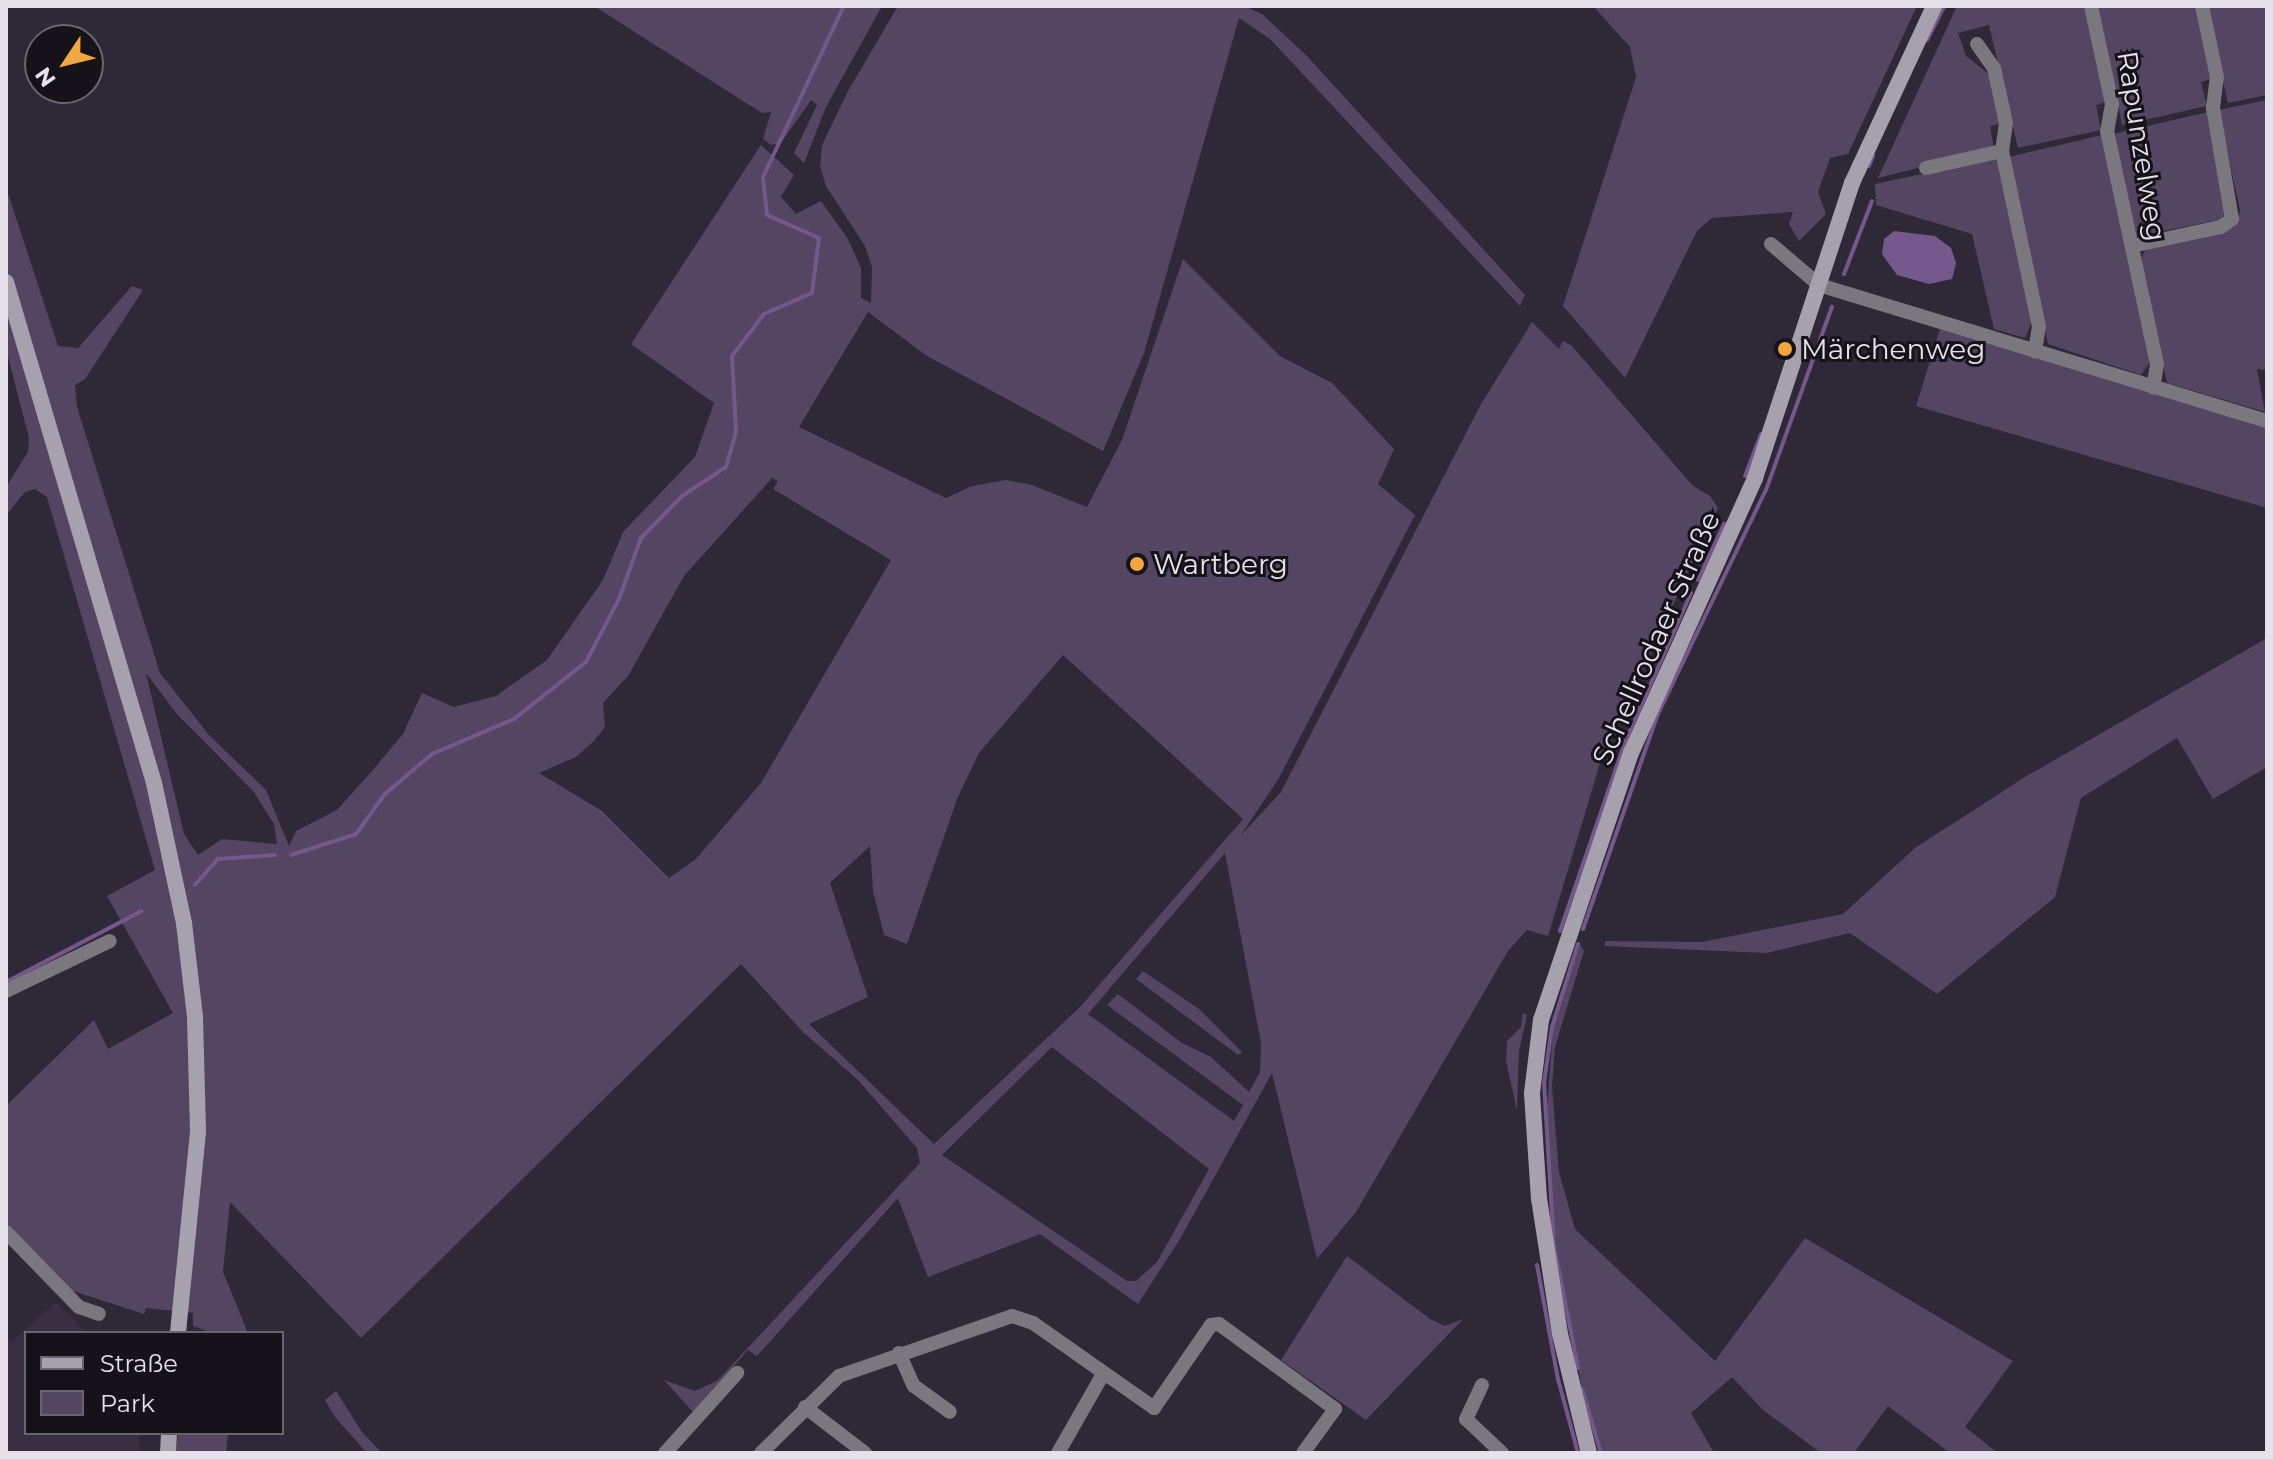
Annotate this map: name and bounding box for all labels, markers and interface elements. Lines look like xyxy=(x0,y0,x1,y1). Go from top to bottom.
north arrow xyxy=(24,24,104,104)
street label: Rapunzelweg xyxy=(2110,48,2174,244)
text: N xyxy=(29,62,62,92)
place label: Märchenweg xyxy=(1801,332,1985,366)
marker: Märchenweg xyxy=(1776,340,1794,358)
street label: Schellrodaer Straße xyxy=(1585,506,1727,770)
place label: Wartberg xyxy=(1153,547,1288,581)
marker: Wartberg xyxy=(1128,555,1146,573)
legend xyxy=(24,1331,284,1435)
text: Straße xyxy=(100,1349,178,1378)
text: Park xyxy=(100,1389,155,1418)

